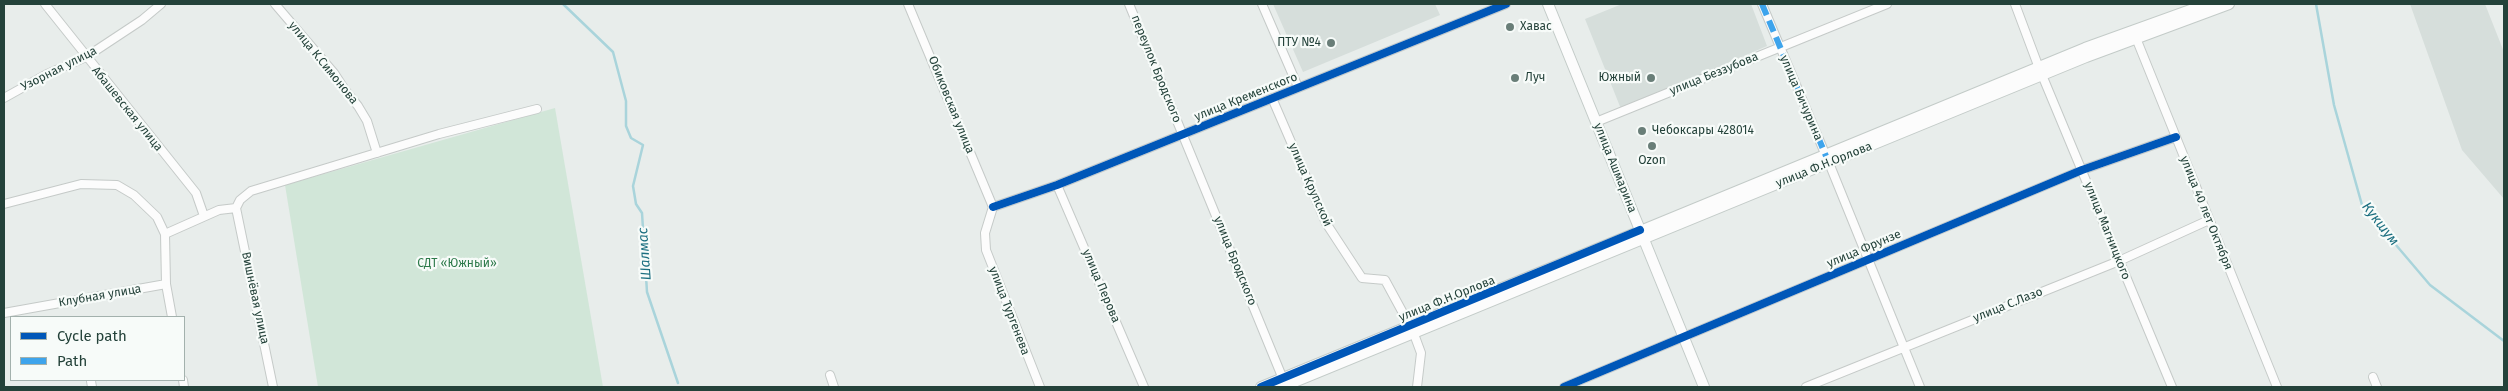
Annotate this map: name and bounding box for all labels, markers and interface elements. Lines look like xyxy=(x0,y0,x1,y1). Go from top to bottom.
street label: переулок Бродского xyxy=(1128,13,1184,125)
street label: улица К.Симонова xyxy=(285,19,361,107)
place label: Хавас xyxy=(1520,20,1552,34)
marker: Хавас xyxy=(1504,21,1516,33)
place label: ПТУ №4 xyxy=(1277,36,1321,50)
marker: ПТУ №4 xyxy=(1325,37,1337,49)
street label: Узорная улица xyxy=(19,44,99,94)
street label: улица Беззубова xyxy=(1668,50,1760,98)
street label: улица Бичурина xyxy=(1777,53,1825,143)
street label: Обиковская улица xyxy=(925,54,977,156)
street label: Абашевская улица xyxy=(88,64,166,154)
street label: улица Кременского xyxy=(1192,70,1300,124)
place label: Луч xyxy=(1525,71,1545,85)
place label: Южный xyxy=(1599,71,1641,85)
marker: Луч xyxy=(1509,72,1521,84)
marker: Южный xyxy=(1645,72,1657,84)
street label: улица Ашмарина xyxy=(1590,121,1640,215)
place label: Чебоксары 428014 xyxy=(1652,124,1754,138)
marker: Чебоксары 428014 xyxy=(1636,125,1648,137)
street label: улица Ф.Н.Орлова xyxy=(1774,139,1874,191)
marker: Ozon xyxy=(1646,140,1658,152)
street label: улица Крупской xyxy=(1285,141,1335,229)
place label: Ozon xyxy=(1638,154,1666,168)
street label: улица 40 лет Октября xyxy=(2177,154,2235,272)
street label: улица Магницкого xyxy=(2081,180,2133,282)
water label: Кукшум xyxy=(2358,199,2402,249)
street label: улица Бродского xyxy=(1211,214,1259,308)
water label: Шалмас xyxy=(635,227,655,281)
street label: улица Фрунзе xyxy=(1825,227,1903,271)
street label: улица Перова xyxy=(1079,247,1123,325)
street label: Вишнёвая улица xyxy=(238,250,272,346)
park label: СДТ «Южный» xyxy=(417,257,497,271)
street label: улица Тургенева xyxy=(986,265,1032,357)
street label: улица Ф.Н.Орлова xyxy=(1397,273,1497,325)
street label: Клубная улица xyxy=(58,282,142,310)
street label: улица С.Лазо xyxy=(1971,285,2045,325)
legend xyxy=(10,316,185,381)
text: Cycle path xyxy=(57,327,127,345)
text: Path xyxy=(57,352,87,370)

